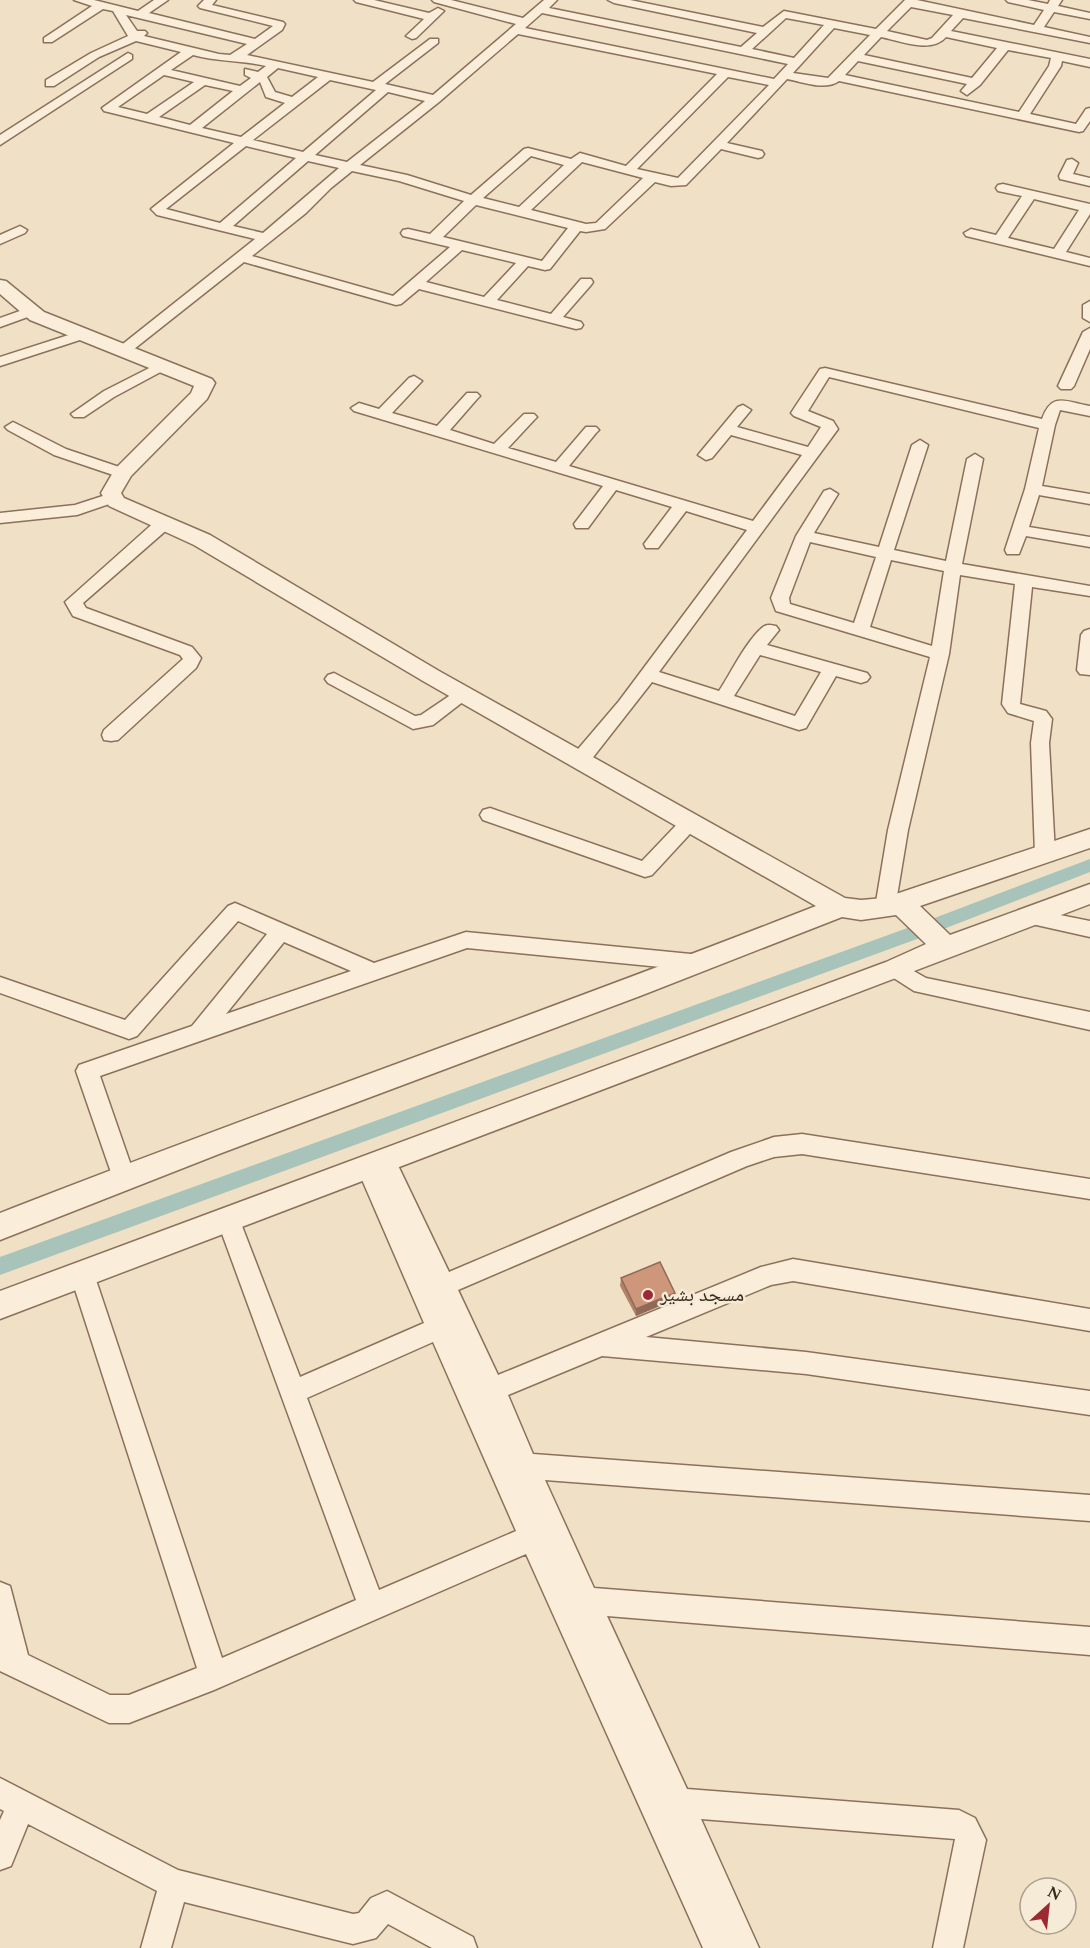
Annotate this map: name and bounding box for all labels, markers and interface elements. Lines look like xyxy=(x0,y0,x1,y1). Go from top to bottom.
place label: مسجد بشیر xyxy=(659,1280,744,1310)
marker: مسجد بشیر xyxy=(641,1288,655,1302)
north arrow xyxy=(1018,1876,1078,1936)
text: N xyxy=(1043,1880,1066,1907)

